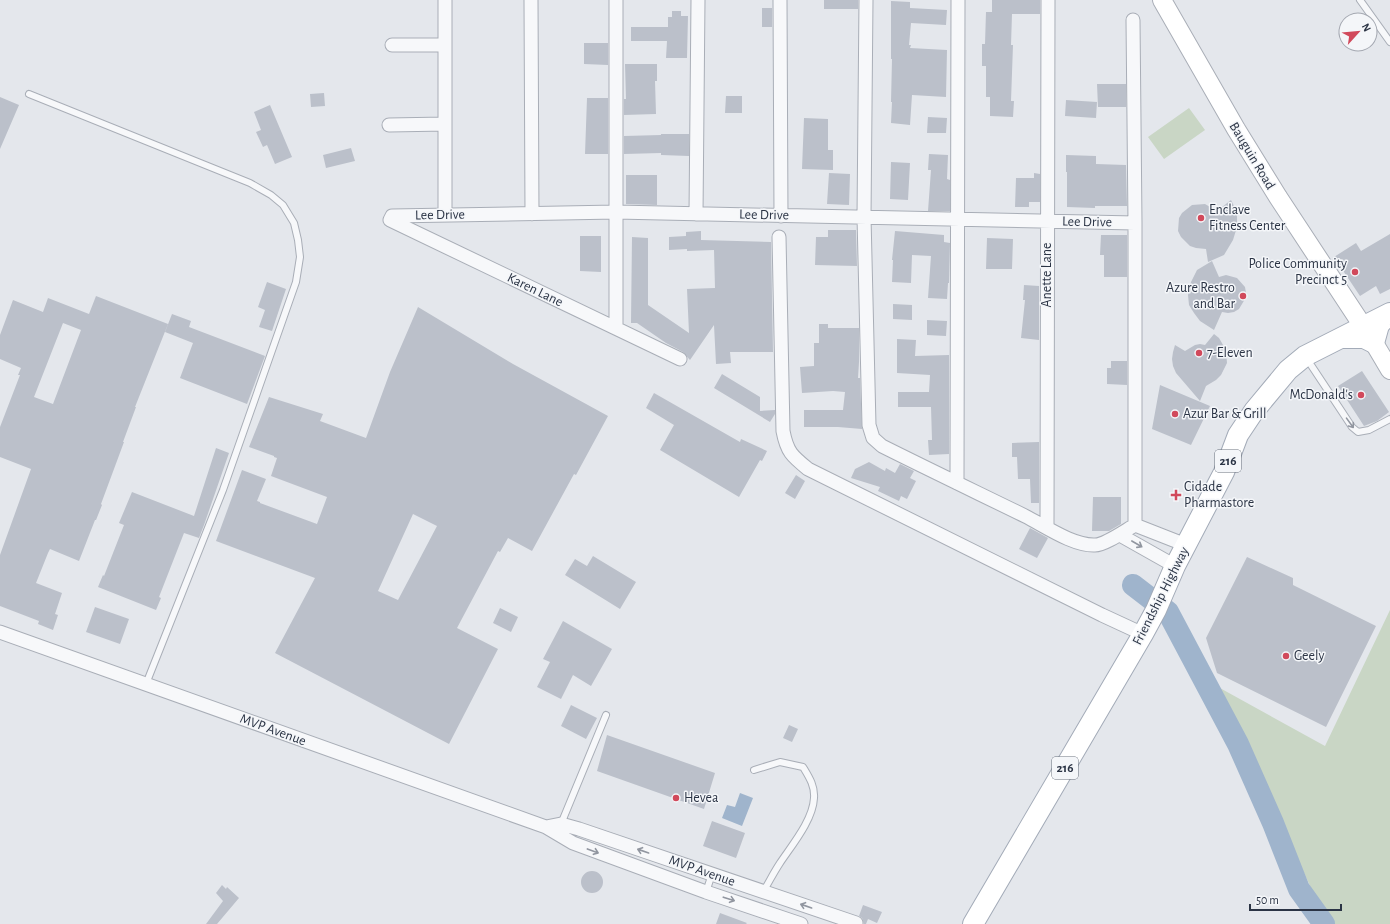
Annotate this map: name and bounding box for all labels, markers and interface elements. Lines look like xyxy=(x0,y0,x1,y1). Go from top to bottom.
north arrow xyxy=(1338,12,1378,52)
text: N xyxy=(1360,22,1373,34)
street label: Bauguin Road xyxy=(1226,120,1278,192)
place label: Enclave Fitness Center xyxy=(1209,203,1286,233)
street label: Lee Drive xyxy=(415,208,465,222)
street label: Lee Drive xyxy=(739,208,789,222)
marker: Enclave Fitness Center xyxy=(1196,213,1206,223)
street label: Lee Drive xyxy=(1062,215,1112,229)
street label: Anette Lane xyxy=(1040,243,1054,307)
place label: Police Community Precinct 5 xyxy=(1248,257,1347,287)
marker: Police Community Precinct 5 xyxy=(1350,267,1360,277)
street label: Karen Lane xyxy=(505,271,565,309)
place label: Azure Restro and Bar xyxy=(1166,281,1235,311)
marker: Azure Restro and Bar xyxy=(1238,291,1248,301)
place label: 7-Eleven xyxy=(1207,346,1253,360)
marker: 7-Eleven xyxy=(1194,348,1204,358)
place label: McDonald's xyxy=(1290,388,1353,402)
marker: McDonald's xyxy=(1356,390,1366,400)
place label: Azur Bar & Grill xyxy=(1183,407,1266,421)
marker: Azur Bar & Grill xyxy=(1170,409,1180,419)
one-way arrow xyxy=(1346,417,1354,428)
road number: 216 xyxy=(1215,450,1241,472)
place label: Cidade Pharmastore xyxy=(1184,480,1254,510)
marker: Cidade Pharmastore xyxy=(1171,490,1181,500)
one-way arrow xyxy=(1131,541,1143,549)
street label: Friendship Highway xyxy=(1130,545,1192,647)
place label: Geely xyxy=(1294,649,1324,663)
marker: Geely xyxy=(1281,651,1291,661)
street label: MVP Avenue xyxy=(238,712,308,748)
road number: 216 xyxy=(1052,757,1078,779)
place label: Hevea xyxy=(684,791,719,805)
marker: Hevea xyxy=(671,793,681,803)
one-way arrow xyxy=(637,846,649,854)
one-way arrow xyxy=(587,847,599,855)
street label: MVP Avenue xyxy=(667,853,737,889)
scale bar xyxy=(1250,886,1341,912)
text: 50 m xyxy=(1256,894,1279,906)
one-way arrow xyxy=(723,896,735,904)
one-way arrow xyxy=(799,902,812,909)

